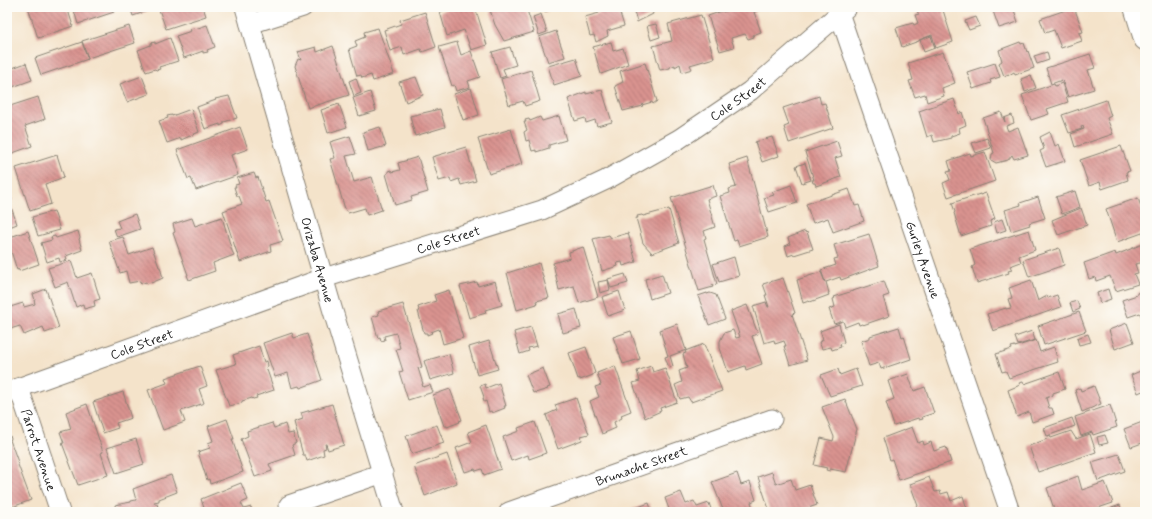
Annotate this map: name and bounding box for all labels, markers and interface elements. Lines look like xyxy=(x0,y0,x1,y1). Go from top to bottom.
street label: Cole Street xyxy=(707,74,771,126)
street label: Orizaba Avenue xyxy=(296,215,337,305)
street label: Gurley Avenue xyxy=(901,219,943,301)
street label: Cole Street xyxy=(415,223,483,259)
street label: Cole Street xyxy=(108,326,176,364)
street label: Parrot Avenue xyxy=(16,407,59,493)
street label: Brunache Street xyxy=(593,443,690,491)

